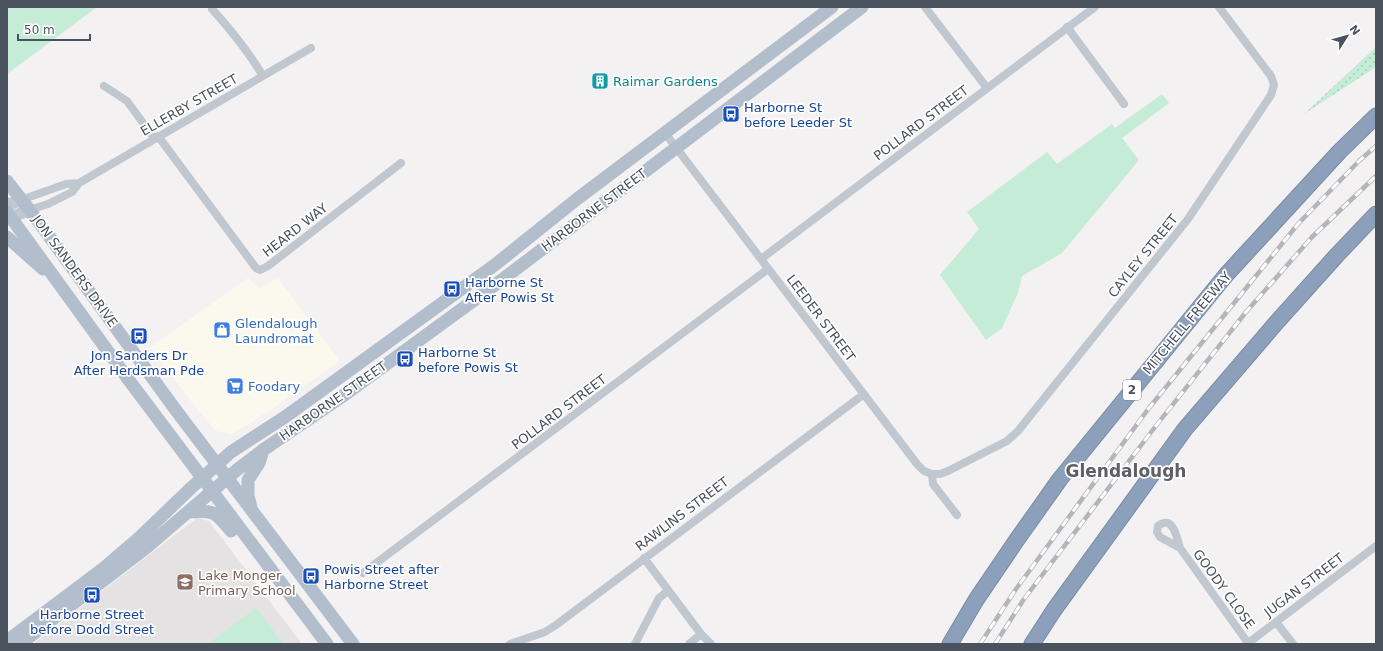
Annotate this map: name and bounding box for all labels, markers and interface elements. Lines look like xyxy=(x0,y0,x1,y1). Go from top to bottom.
scale bar xyxy=(18,16,90,42)
north arrow xyxy=(1327,16,1367,56)
text: 50 m xyxy=(24,23,55,37)
text: N xyxy=(1347,23,1363,38)
street label: ELLERBY STREET xyxy=(138,71,240,139)
building icon: Raimar Gardens xyxy=(590,71,610,91)
place label: Raimar Gardens xyxy=(613,74,718,89)
street label: POLLARD STREET xyxy=(871,83,971,163)
place label: Harborne St before Leeder St xyxy=(744,100,852,130)
bus stop icon: Harborne St before Leeder St xyxy=(721,104,741,124)
street label: HARBORNE STREET xyxy=(539,166,649,254)
street label: HEARD WAY xyxy=(260,200,330,260)
street label: JON SANDERS DRIVE xyxy=(29,211,121,330)
street label: CAYLEY STREET xyxy=(1105,212,1181,300)
street label: MITCHELL FREEWAY xyxy=(1140,269,1234,377)
street label: LEEDER STREET xyxy=(784,272,859,364)
place label: Harborne St After Powis St xyxy=(465,275,554,305)
bus stop icon: Harborne St After Powis St xyxy=(442,279,462,299)
place label: Glendalough Laundromat xyxy=(235,316,317,346)
shop icon: Glendalough Laundromat xyxy=(212,320,232,340)
bus stop icon: Jon Sanders Dr After Herdsman Pde xyxy=(129,326,149,346)
place label: Harborne St before Powis St xyxy=(418,345,518,375)
place label: Jon Sanders Dr After Herdsman Pde xyxy=(74,348,204,378)
bus stop icon: Harborne St before Powis St xyxy=(395,349,415,369)
street label: HARBORNE STREET xyxy=(277,358,389,444)
street label: POLLARD STREET xyxy=(509,372,609,452)
supermarket icon: Foodary xyxy=(225,376,245,396)
place label: Foodary xyxy=(248,379,300,394)
road number: 2 xyxy=(1123,380,1141,400)
district label: Glendalough xyxy=(1066,461,1186,481)
street label: RAWLINS STREET xyxy=(633,474,731,554)
street label: GOODY CLOSE xyxy=(1190,546,1258,632)
street label: JUGAN STREET xyxy=(1260,550,1347,620)
place label: Powis Street after Harborne Street xyxy=(324,562,440,592)
bus stop icon: Powis Street after Harborne Street xyxy=(301,566,321,586)
place label: Lake Monger Primary School xyxy=(198,568,296,598)
school or university icon: Lake Monger Primary School xyxy=(175,572,195,592)
bus stop icon: Harborne Street before Dodd Street xyxy=(82,585,102,605)
place label: Harborne Street before Dodd Street xyxy=(30,607,154,637)

